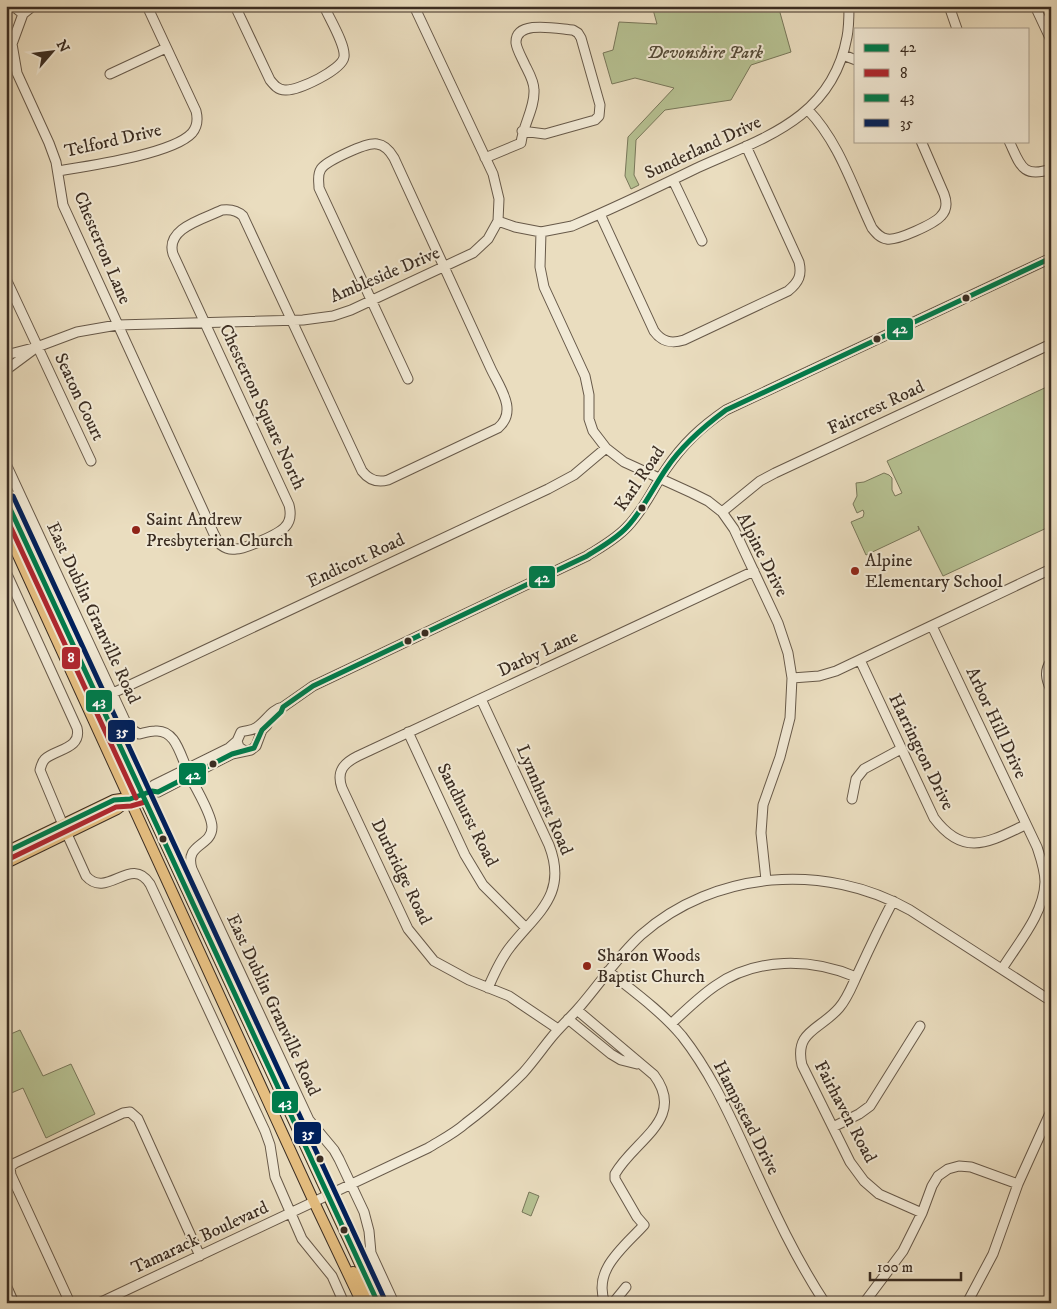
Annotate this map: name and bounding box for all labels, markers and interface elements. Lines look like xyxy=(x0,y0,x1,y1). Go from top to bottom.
north arrow xyxy=(28,28,78,78)
legend xyxy=(854,28,1030,142)
text: N xyxy=(52,37,73,56)
text: 42 xyxy=(900,38,917,57)
park label: Devonshire Park xyxy=(647,42,764,64)
text: 8 xyxy=(900,64,908,83)
text: 43 xyxy=(900,88,914,107)
street label: Sunderland Drive xyxy=(641,111,765,185)
text: 35 xyxy=(900,114,914,133)
street label: Telford Drive xyxy=(62,119,164,163)
street label: Chesterton Lane xyxy=(68,189,136,307)
street label: Ambleside Drive xyxy=(327,242,443,308)
unlabelled marker xyxy=(961,293,971,303)
line badge: 42 xyxy=(886,317,914,341)
text: 42 xyxy=(892,320,909,338)
street label: Chesterton Square North xyxy=(214,321,310,494)
unlabelled marker xyxy=(872,334,882,344)
street label: Seaton Court xyxy=(49,350,109,445)
street label: Faircrest Road xyxy=(824,376,928,440)
street label: Karl Road xyxy=(610,442,670,516)
unlabelled marker xyxy=(637,503,647,513)
place label: Saint Andrew Presbyterian Church xyxy=(146,509,293,552)
street label: Alpine Drive xyxy=(731,509,793,601)
street label: East Dublin Granville Road xyxy=(41,519,145,707)
marker: Saint Andrew Presbyterian Church xyxy=(130,524,142,536)
street label: Endicott Road xyxy=(304,529,408,593)
place label: Alpine Elementary School xyxy=(865,550,1003,593)
line badge: 42 xyxy=(528,565,556,589)
marker: Alpine Elementary School xyxy=(849,565,861,577)
text: 42 xyxy=(534,569,551,587)
street label: Darby Lane xyxy=(494,626,582,682)
unlabelled marker xyxy=(420,628,430,638)
unlabelled marker xyxy=(403,636,413,646)
line badge: 8 xyxy=(61,646,81,670)
text: 8 xyxy=(67,649,75,667)
street label: Arbor Hill Drive xyxy=(961,664,1031,782)
line badge: 43 xyxy=(85,689,113,713)
street label: Harrington Drive xyxy=(883,690,959,814)
text: 43 xyxy=(91,693,106,711)
line badge: 35 xyxy=(107,719,136,743)
text: 35 xyxy=(116,723,128,741)
street label: Lynnhurst Road xyxy=(511,742,577,858)
unlabelled marker xyxy=(208,759,218,769)
street label: Sandhurst Road xyxy=(432,760,502,870)
line badge: 42 xyxy=(178,762,207,786)
text: 42 xyxy=(185,766,202,784)
street label: Durbridge Road xyxy=(366,816,436,928)
unlabelled marker xyxy=(158,834,168,844)
street label: East Dublin Granville Road xyxy=(221,911,325,1099)
place label: Sharon Woods Baptist Church xyxy=(597,945,705,988)
marker: Sharon Woods Baptist Church xyxy=(581,960,593,972)
street label: Hampstead Drive xyxy=(708,1057,784,1179)
street label: Fairhaven Road xyxy=(809,1057,881,1167)
line badge: 43 xyxy=(271,1090,299,1114)
text: 43 xyxy=(277,1094,292,1112)
line badge: 35 xyxy=(293,1121,322,1145)
text: 35 xyxy=(302,1125,314,1143)
unlabelled marker xyxy=(315,1154,325,1164)
street label: Tamarack Boulevard xyxy=(128,1197,272,1279)
unlabelled marker xyxy=(339,1225,349,1235)
scale bar xyxy=(870,1249,961,1281)
text: 100 m xyxy=(877,1258,913,1277)

